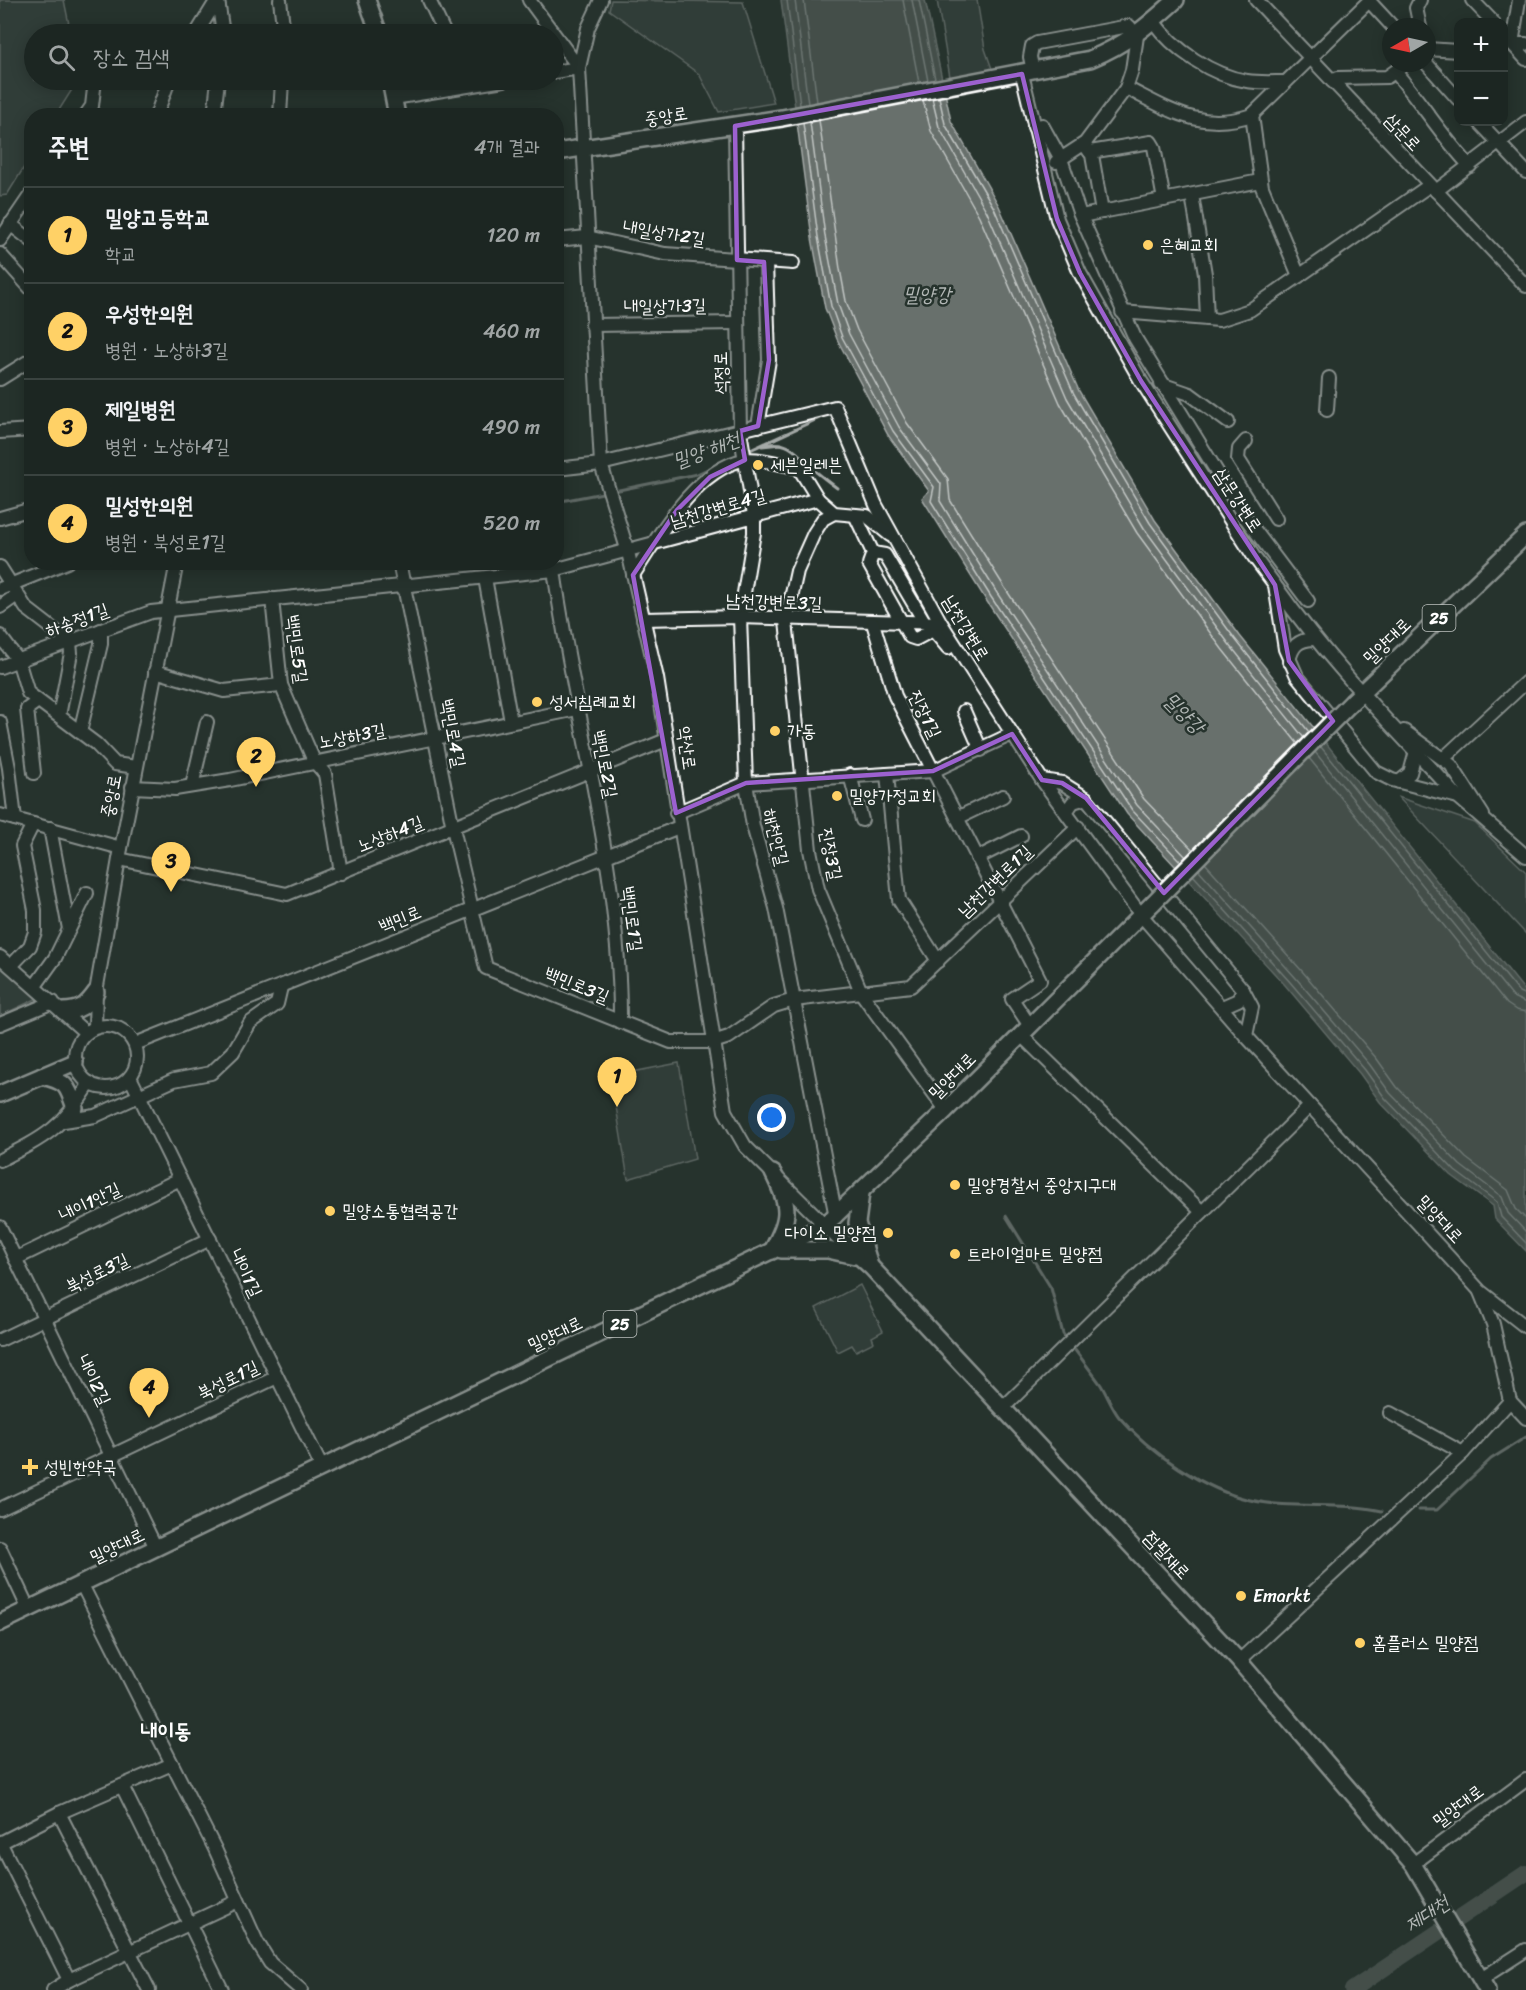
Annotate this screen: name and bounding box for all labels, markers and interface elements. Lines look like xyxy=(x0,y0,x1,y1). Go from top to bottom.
north arrow xyxy=(1382,18,1436,72)
map controls xyxy=(1454,18,1508,126)
button: + xyxy=(1454,18,1508,72)
search box xyxy=(24,24,564,90)
text: 장소 검색 xyxy=(93,38,170,77)
icon: search xyxy=(45,41,78,74)
button: − xyxy=(1454,72,1508,126)
street label: 중앙로 xyxy=(642,97,690,135)
street label: 삼문로 xyxy=(1376,105,1430,159)
text: 주변 xyxy=(48,124,90,170)
text: 4개 결과 xyxy=(474,130,540,165)
text: 밀양고등학교 xyxy=(105,198,211,237)
street label: 내일상가2길 xyxy=(621,211,708,255)
text: 1 xyxy=(63,218,72,253)
text: 120 m xyxy=(487,218,540,253)
place label: 은혜교회 xyxy=(1160,229,1218,261)
text: 학교 xyxy=(105,237,137,272)
marker: 은혜교회 xyxy=(1141,238,1155,252)
water label: 밀양강 xyxy=(903,277,954,312)
street label: 내일상가3길 xyxy=(624,289,707,323)
text: 우성한의원 xyxy=(105,294,194,333)
text: 2 xyxy=(62,314,73,349)
text: 460 m xyxy=(483,314,540,349)
text: 병원 · 노상하3길 xyxy=(105,333,228,368)
street label: 석정로 xyxy=(705,351,737,395)
text: 제일병원 xyxy=(105,390,176,429)
text: 3 xyxy=(62,410,73,445)
text: 490 m xyxy=(482,410,540,445)
water label: 밀양 해천 xyxy=(667,421,746,478)
text: 병원 · 노상하4길 xyxy=(105,429,230,464)
place label: 세븐일레븐 xyxy=(770,449,842,481)
marker: 세븐일레븐 xyxy=(751,458,765,472)
street label: 삼문강변로 xyxy=(1205,461,1271,539)
street label: 남천강변로4길 xyxy=(666,479,770,537)
text: 밀성한의원 xyxy=(105,486,194,525)
text: 4 xyxy=(61,506,74,541)
text: 520 m xyxy=(483,506,540,541)
text: 병원 · 북성로1길 xyxy=(105,525,226,560)
street label: 남천강변로3길 xyxy=(725,584,823,620)
street label: 남천강변로 xyxy=(934,589,998,667)
street label: 하송정1길 xyxy=(41,594,114,646)
road number: 25 xyxy=(1422,605,1456,631)
street label: 밀양대로 xyxy=(1355,609,1419,673)
street label: 백민로5길 xyxy=(276,613,318,686)
water label: 밀양강 xyxy=(1155,683,1215,745)
street label: 진장1길 xyxy=(899,684,951,744)
place label: 성서침례교회 xyxy=(549,686,636,718)
marker: 성서침례교회 xyxy=(530,695,544,709)
street label: 백민로4길 xyxy=(431,696,475,771)
street label: 노상하3길 xyxy=(316,714,389,758)
place label: 가동 xyxy=(787,715,816,747)
street label: 약산로 xyxy=(668,724,706,772)
marker: 가동 xyxy=(768,724,782,738)
street label: 백민로2길 xyxy=(583,727,627,801)
pin: 2 xyxy=(236,738,276,787)
street label: 중앙로 xyxy=(91,772,131,820)
place label: 밀양가정교회 xyxy=(849,780,936,812)
marker: 밀양가정교회 xyxy=(830,789,844,803)
street label: 해천안길 xyxy=(753,805,799,869)
street label: 노상하4길 xyxy=(352,806,429,862)
street label: 진장3길 xyxy=(810,825,852,884)
street label: 남천강변로1길 xyxy=(950,836,1041,925)
pin: 3 xyxy=(152,842,190,892)
street label: 백민로1길 xyxy=(612,884,652,954)
street label: 백민로 xyxy=(374,896,426,942)
street label: 백민로3길 xyxy=(540,957,615,1013)
street label: 밀양대로 xyxy=(920,1044,984,1108)
pin: 1 xyxy=(598,1058,636,1107)
your location xyxy=(757,1103,786,1132)
place label: 밀양경찰서 중앙지구대 xyxy=(967,1169,1117,1201)
street label: 내이1안길 xyxy=(53,1173,127,1231)
marker: 밀양경찰서 중앙지구대 xyxy=(948,1178,962,1192)
street label: 밀양대로 xyxy=(1409,1187,1471,1251)
place label: 밀양소통협력공간 xyxy=(342,1195,458,1227)
marker: 밀양소통협력공간 xyxy=(323,1204,337,1218)
place label: 다이소 밀양점 xyxy=(784,1217,877,1249)
marker: 다이소 밀양점 xyxy=(881,1226,895,1240)
place label: 트라이얼마트 밀양점 xyxy=(967,1238,1103,1270)
street label: 내이1길 xyxy=(220,1243,272,1303)
street label: 북성로3길 xyxy=(60,1244,135,1302)
marker: 트라이얼마트 밀양점 xyxy=(948,1247,962,1261)
street label: 밀양대로 xyxy=(522,1307,588,1361)
road number: 25 xyxy=(604,1311,636,1337)
street label: 내이2길 xyxy=(68,1349,120,1412)
street label: 북성로1길 xyxy=(191,1351,265,1409)
pin: 4 xyxy=(130,1368,168,1418)
place label: 성빈한약국 xyxy=(44,1451,116,1483)
marker: 성빈한약국 xyxy=(21,1458,39,1476)
street label: 밀양대로 xyxy=(84,1519,150,1573)
street label: 점필재로 xyxy=(1136,1523,1198,1587)
place label: Emarkt xyxy=(1253,1580,1311,1612)
marker: Emarkt xyxy=(1234,1589,1248,1603)
place label: 홈플러스 밀양점 xyxy=(1372,1627,1479,1659)
marker: 홈플러스 밀양점 xyxy=(1353,1636,1367,1650)
district label: 내이동 xyxy=(141,1712,191,1750)
street label: 밀양대로 xyxy=(1425,1776,1491,1836)
water label: 제대천 xyxy=(1397,1885,1458,1942)

